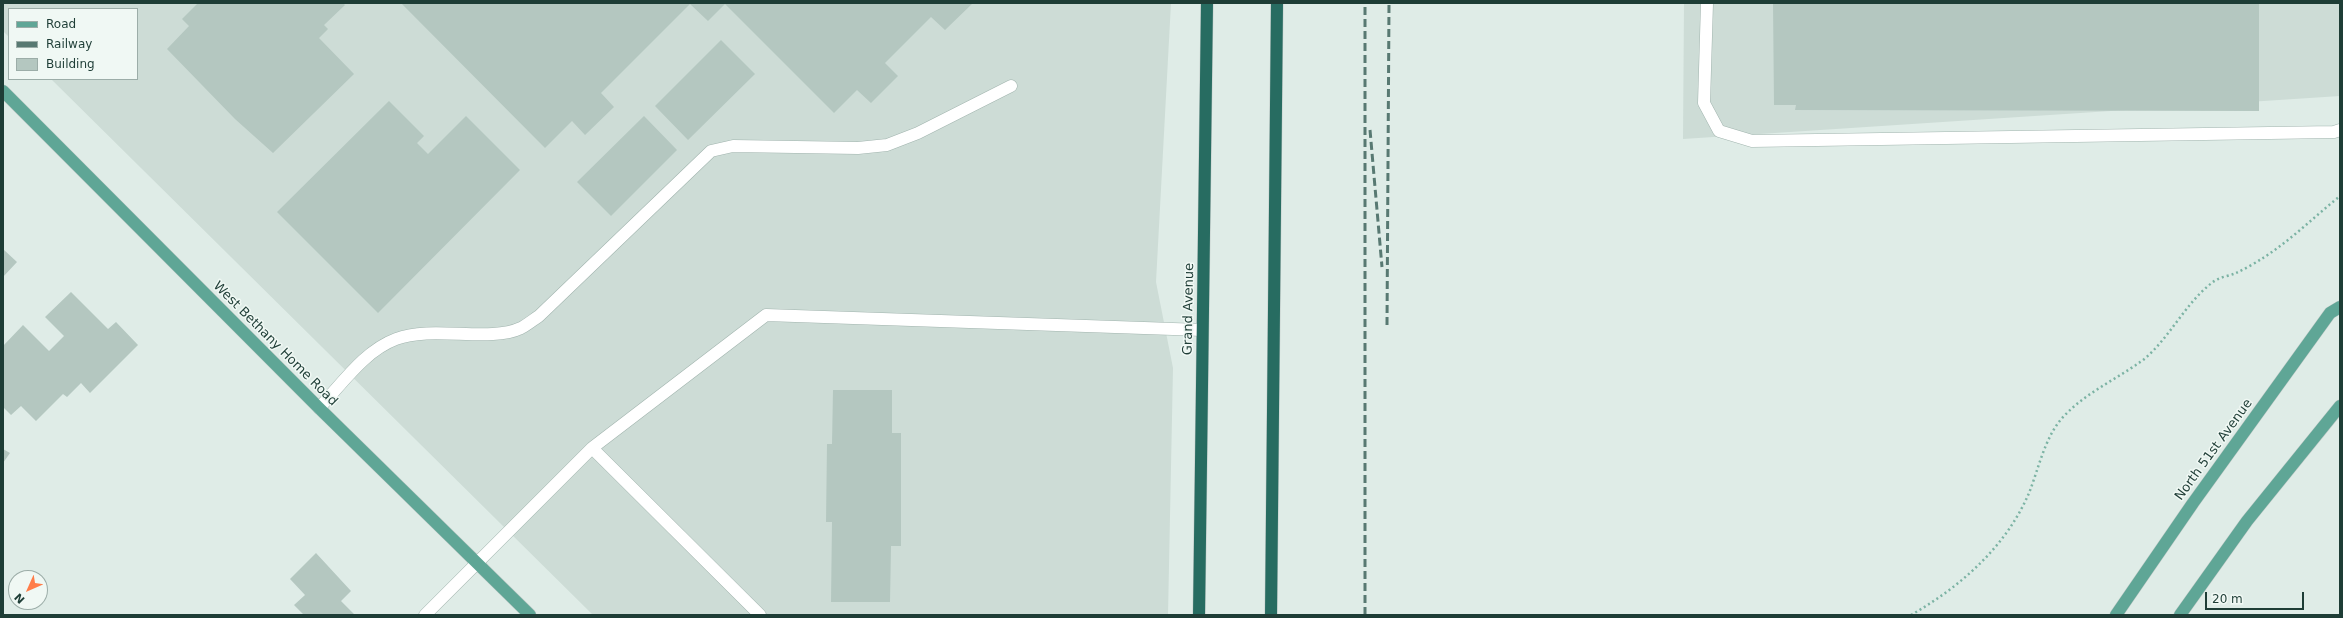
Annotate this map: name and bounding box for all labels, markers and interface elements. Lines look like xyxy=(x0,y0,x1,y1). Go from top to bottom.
legend xyxy=(8,8,138,80)
text: Road xyxy=(46,17,76,31)
text: Railway xyxy=(46,37,92,51)
text: Building xyxy=(46,57,95,71)
street label: Grand Avenue xyxy=(1180,263,1198,355)
street label: West Bethany Home Road xyxy=(210,279,340,409)
street label: North 51st Avenue xyxy=(2172,396,2256,504)
north arrow xyxy=(8,570,48,610)
scale bar xyxy=(2207,584,2306,610)
text: N xyxy=(12,590,28,606)
text: 20 m xyxy=(2212,592,2243,606)

